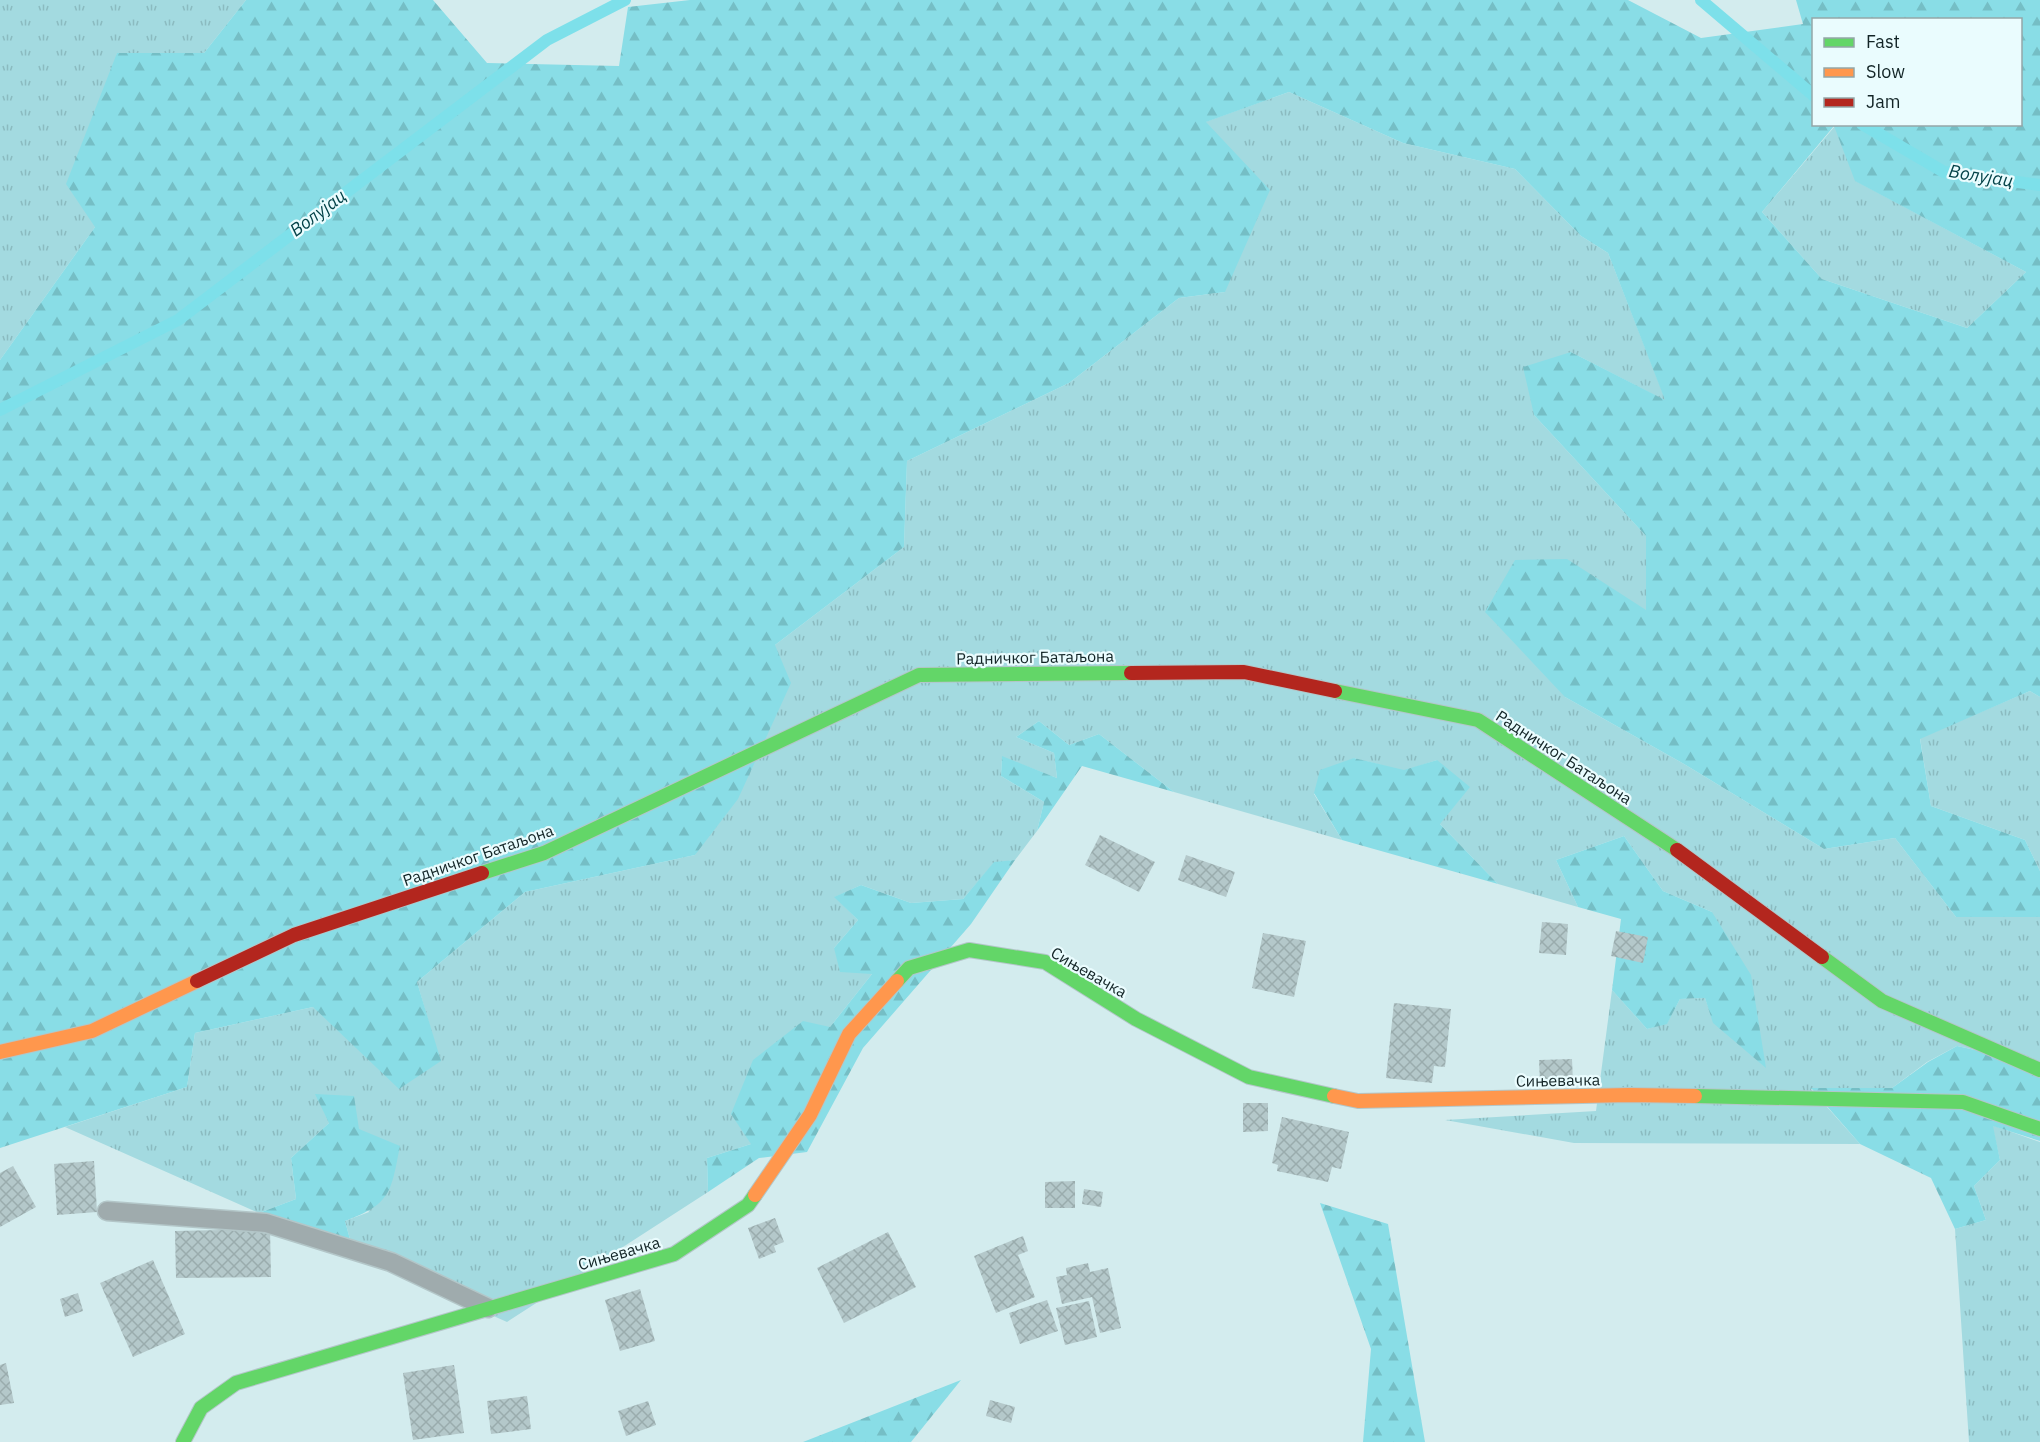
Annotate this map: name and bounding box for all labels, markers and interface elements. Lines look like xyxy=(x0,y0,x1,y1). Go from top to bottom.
legend xyxy=(1812,18,2022,126)
text: Fast xyxy=(1866,30,1900,53)
text: Slow xyxy=(1866,60,1905,83)
text: Jam xyxy=(1866,90,1901,113)
water label: Волујац xyxy=(1947,159,2015,192)
water label: Волујац xyxy=(285,184,350,241)
street label: Радничког Батаљона xyxy=(956,646,1115,668)
street label: Радничког Батаљона xyxy=(1492,706,1636,809)
street label: Радничког Батаљона xyxy=(400,820,556,890)
street label: Сињевачка xyxy=(1047,942,1131,1002)
street label: Сињевачка xyxy=(1516,1069,1601,1091)
street label: Сињевачка xyxy=(576,1232,663,1274)

